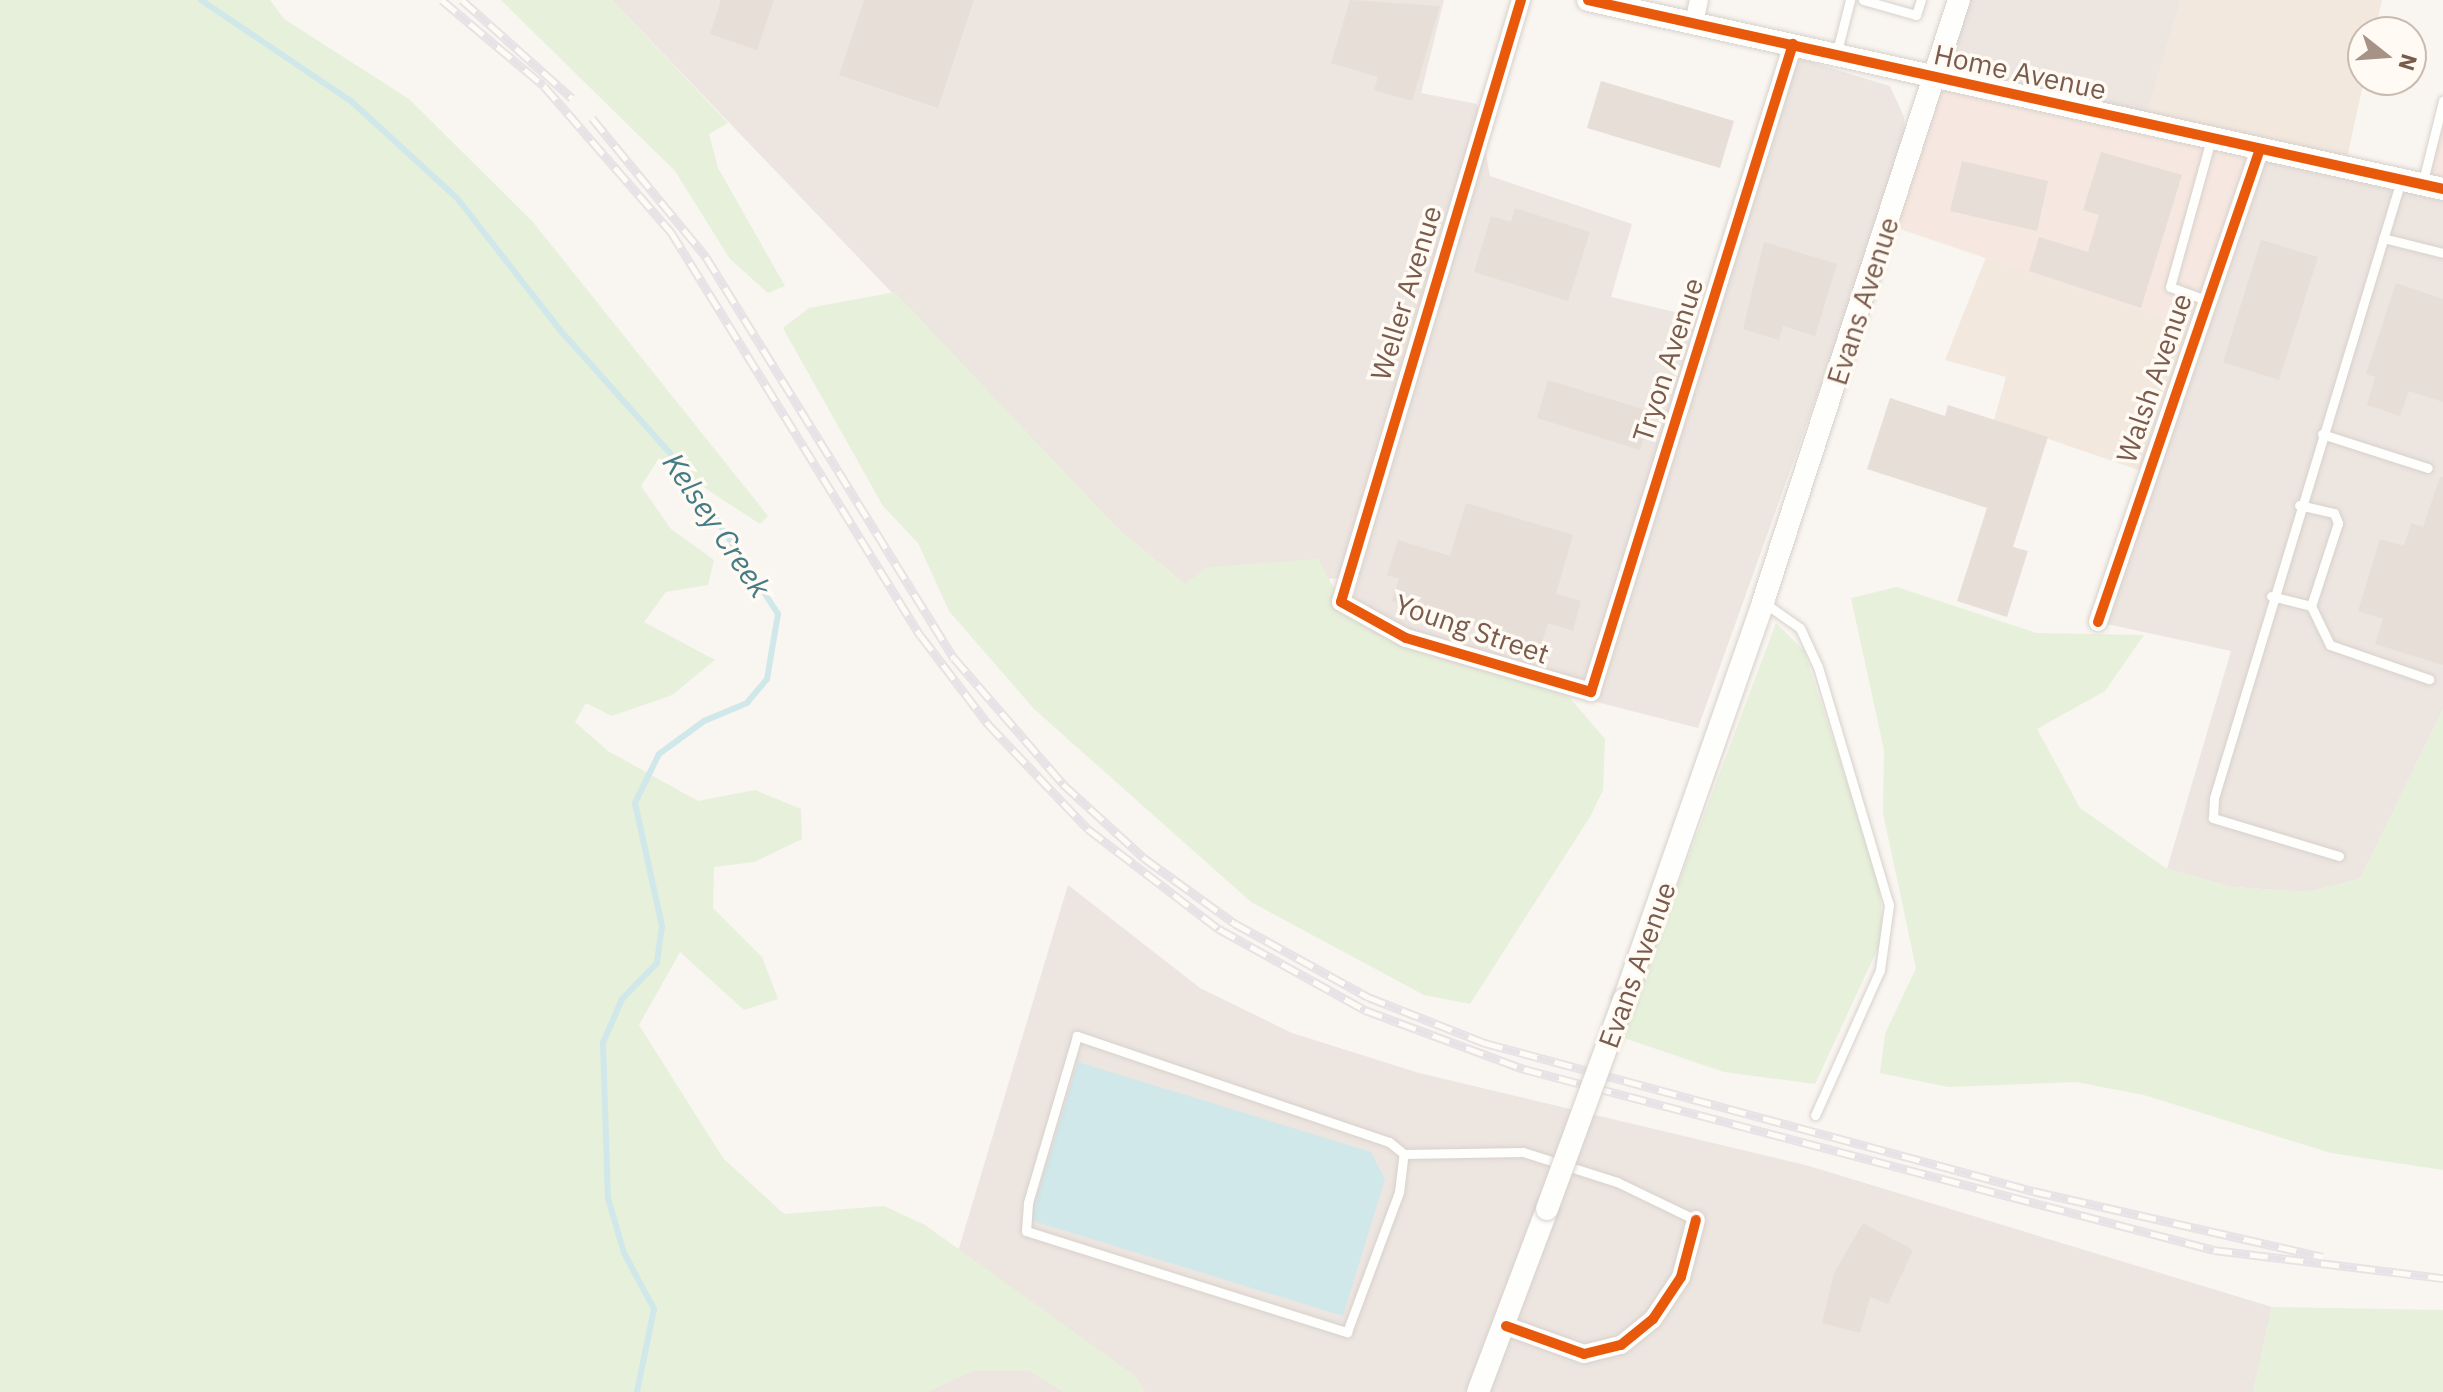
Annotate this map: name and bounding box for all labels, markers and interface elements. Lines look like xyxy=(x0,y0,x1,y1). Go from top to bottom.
north arrow xyxy=(2347,16,2427,96)
street label: Home Avenue xyxy=(1931,37,2109,107)
text: N xyxy=(2392,51,2425,74)
street label: Weller Avenue xyxy=(1364,202,1448,384)
street label: Evans Avenue xyxy=(1820,213,1906,389)
street label: Tryon Avenue xyxy=(1626,274,1710,446)
street label: Walsh Avenue xyxy=(2109,289,2199,467)
water label: Kelsey Creek xyxy=(656,446,778,604)
street label: Young Street xyxy=(1390,587,1554,671)
street label: Evans Avenue xyxy=(1591,877,1683,1053)

